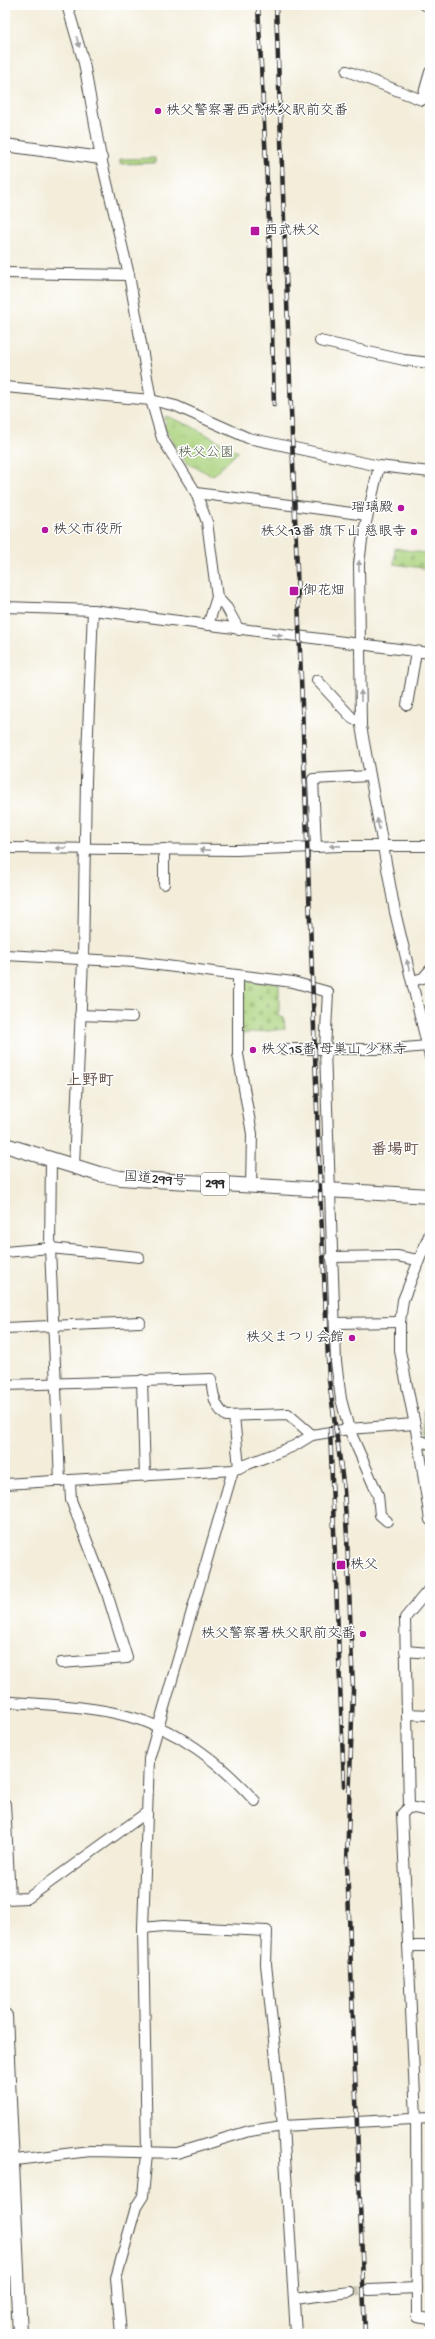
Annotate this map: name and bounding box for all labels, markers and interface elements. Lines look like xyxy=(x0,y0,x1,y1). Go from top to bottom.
one-way arrow xyxy=(75,37,81,49)
place label: 秩父警察署西武秩父駅前交番 xyxy=(166,102,348,120)
marker: 秩父警察署西武秩父駅前交番 xyxy=(153,106,163,116)
place label: 西武秩父 xyxy=(264,222,320,240)
marker: 西武秩父 xyxy=(249,225,261,237)
park label: 秩父公園 xyxy=(178,445,234,462)
place label: 瑠璃殿 xyxy=(351,500,393,517)
marker: 瑠璃殿 xyxy=(396,503,406,513)
place label: 秩父市役所 xyxy=(53,522,123,539)
place label: 秩父13番 旗下山 慈眼寺 xyxy=(260,524,406,541)
marker: 秩父市役所 xyxy=(40,525,50,535)
marker: 秩父13番 旗下山 慈眼寺 xyxy=(409,527,419,537)
one-way arrow xyxy=(356,560,363,572)
place label: 御花畑 xyxy=(303,583,345,600)
marker: 御花畑 xyxy=(288,585,300,597)
one-way arrow xyxy=(271,632,283,638)
one-way arrow xyxy=(358,689,364,702)
one-way arrow xyxy=(375,818,381,830)
one-way arrow xyxy=(329,843,341,850)
one-way arrow xyxy=(54,845,67,851)
one-way arrow xyxy=(198,847,211,853)
one-way arrow xyxy=(405,959,411,971)
place label: 秩父15番 母巣山 少林寺 xyxy=(261,1042,407,1059)
marker: 秩父15番 母巣山 少林寺 xyxy=(248,1045,258,1055)
district label: 上野町 xyxy=(66,1072,114,1092)
district label: 番場町 xyxy=(371,1141,419,1161)
street label: 国道299号 xyxy=(123,1169,187,1191)
road number: 299 xyxy=(201,1173,229,1195)
place label: 秩父まつり会館 xyxy=(246,1330,344,1347)
marker: 秩父まつり会館 xyxy=(347,1333,357,1343)
place label: 秩父 xyxy=(350,1557,378,1574)
marker: 秩父 xyxy=(335,1559,347,1571)
place label: 秩父警察署秩父駅前交番 xyxy=(201,1626,355,1643)
marker: 秩父警察署秩父駅前交番 xyxy=(358,1629,368,1639)

